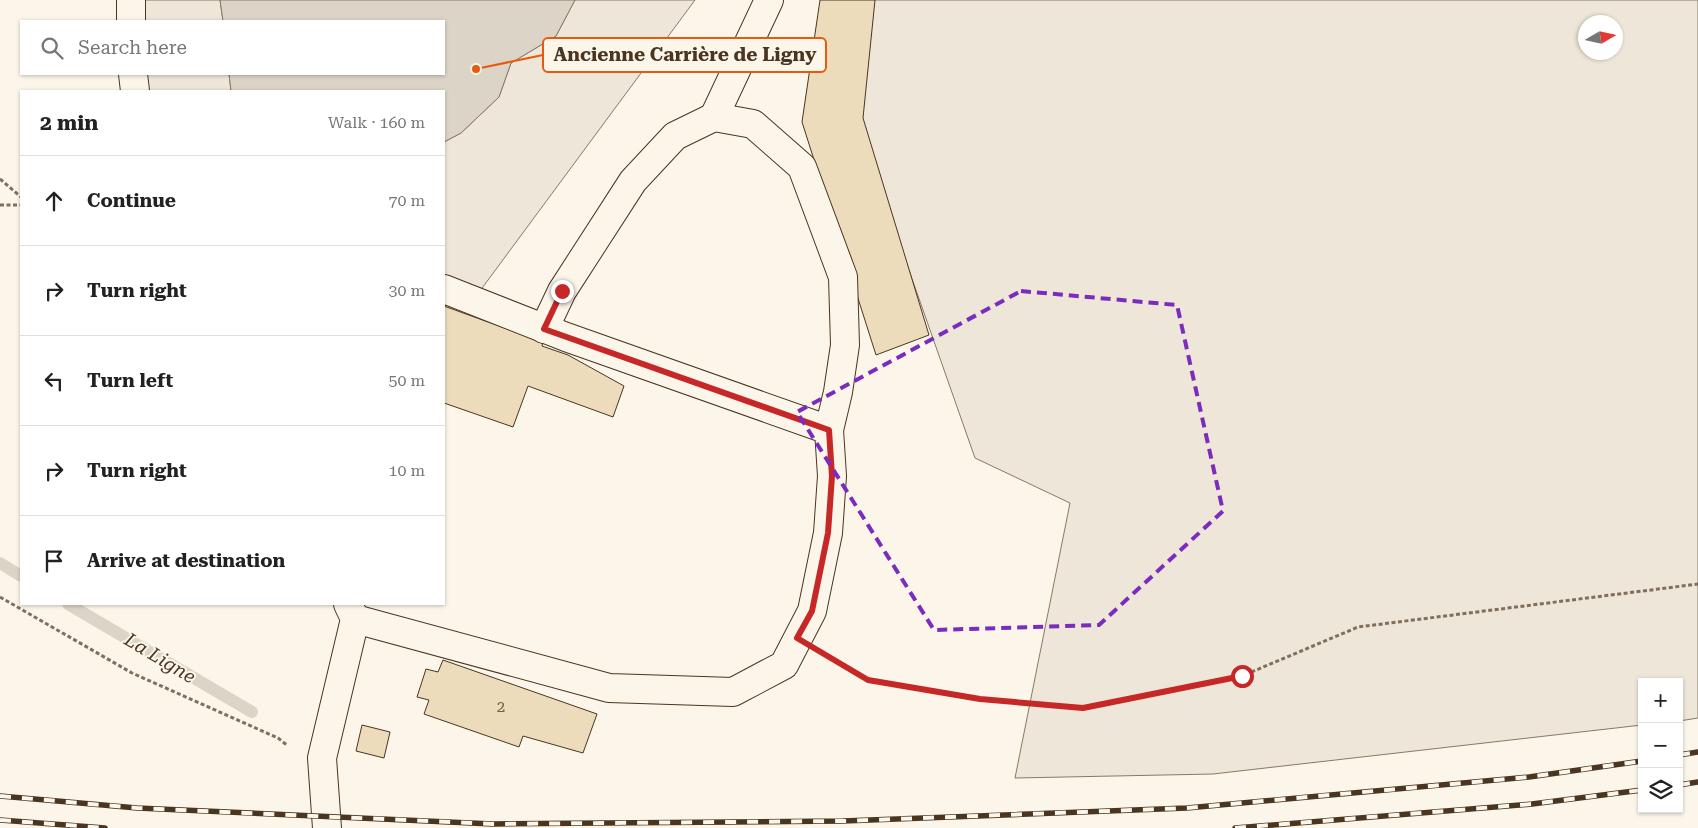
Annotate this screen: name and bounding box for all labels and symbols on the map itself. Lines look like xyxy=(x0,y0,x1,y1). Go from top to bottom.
north arrow xyxy=(1578,15,1623,60)
callout: Ancienne Carrière de Ligny xyxy=(543,38,826,72)
text: Ancienne Carrière de Ligny xyxy=(554,43,817,66)
route end xyxy=(551,280,574,303)
water label: La Ligne xyxy=(119,627,200,688)
route start xyxy=(1231,665,1254,688)
house number: 2 xyxy=(497,698,505,716)

